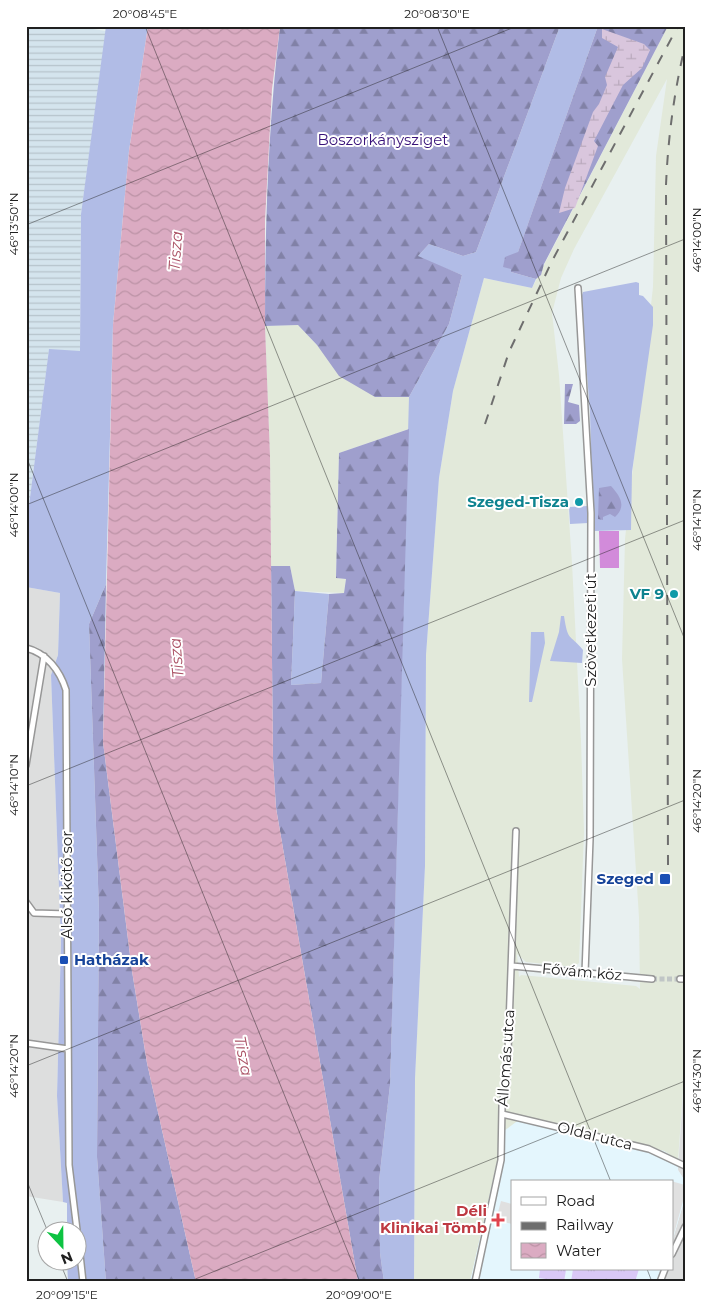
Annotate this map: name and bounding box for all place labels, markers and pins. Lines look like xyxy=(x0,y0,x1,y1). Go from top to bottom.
place label: Szeged-Tisza xyxy=(467,492,569,511)
marker: Szeged-Tisza xyxy=(573,496,585,508)
place label: VF 9 xyxy=(629,584,664,603)
marker: VF 9 xyxy=(668,588,680,600)
place label: Szeged xyxy=(597,869,654,888)
marker: Szeged xyxy=(658,872,672,886)
place label: Hatházak xyxy=(74,950,149,969)
marker: Hatházak xyxy=(58,954,70,966)
place label: Déli Klinikai Tömb xyxy=(380,1201,487,1237)
marker: Déli Klinikai Tömb xyxy=(491,1213,505,1227)

